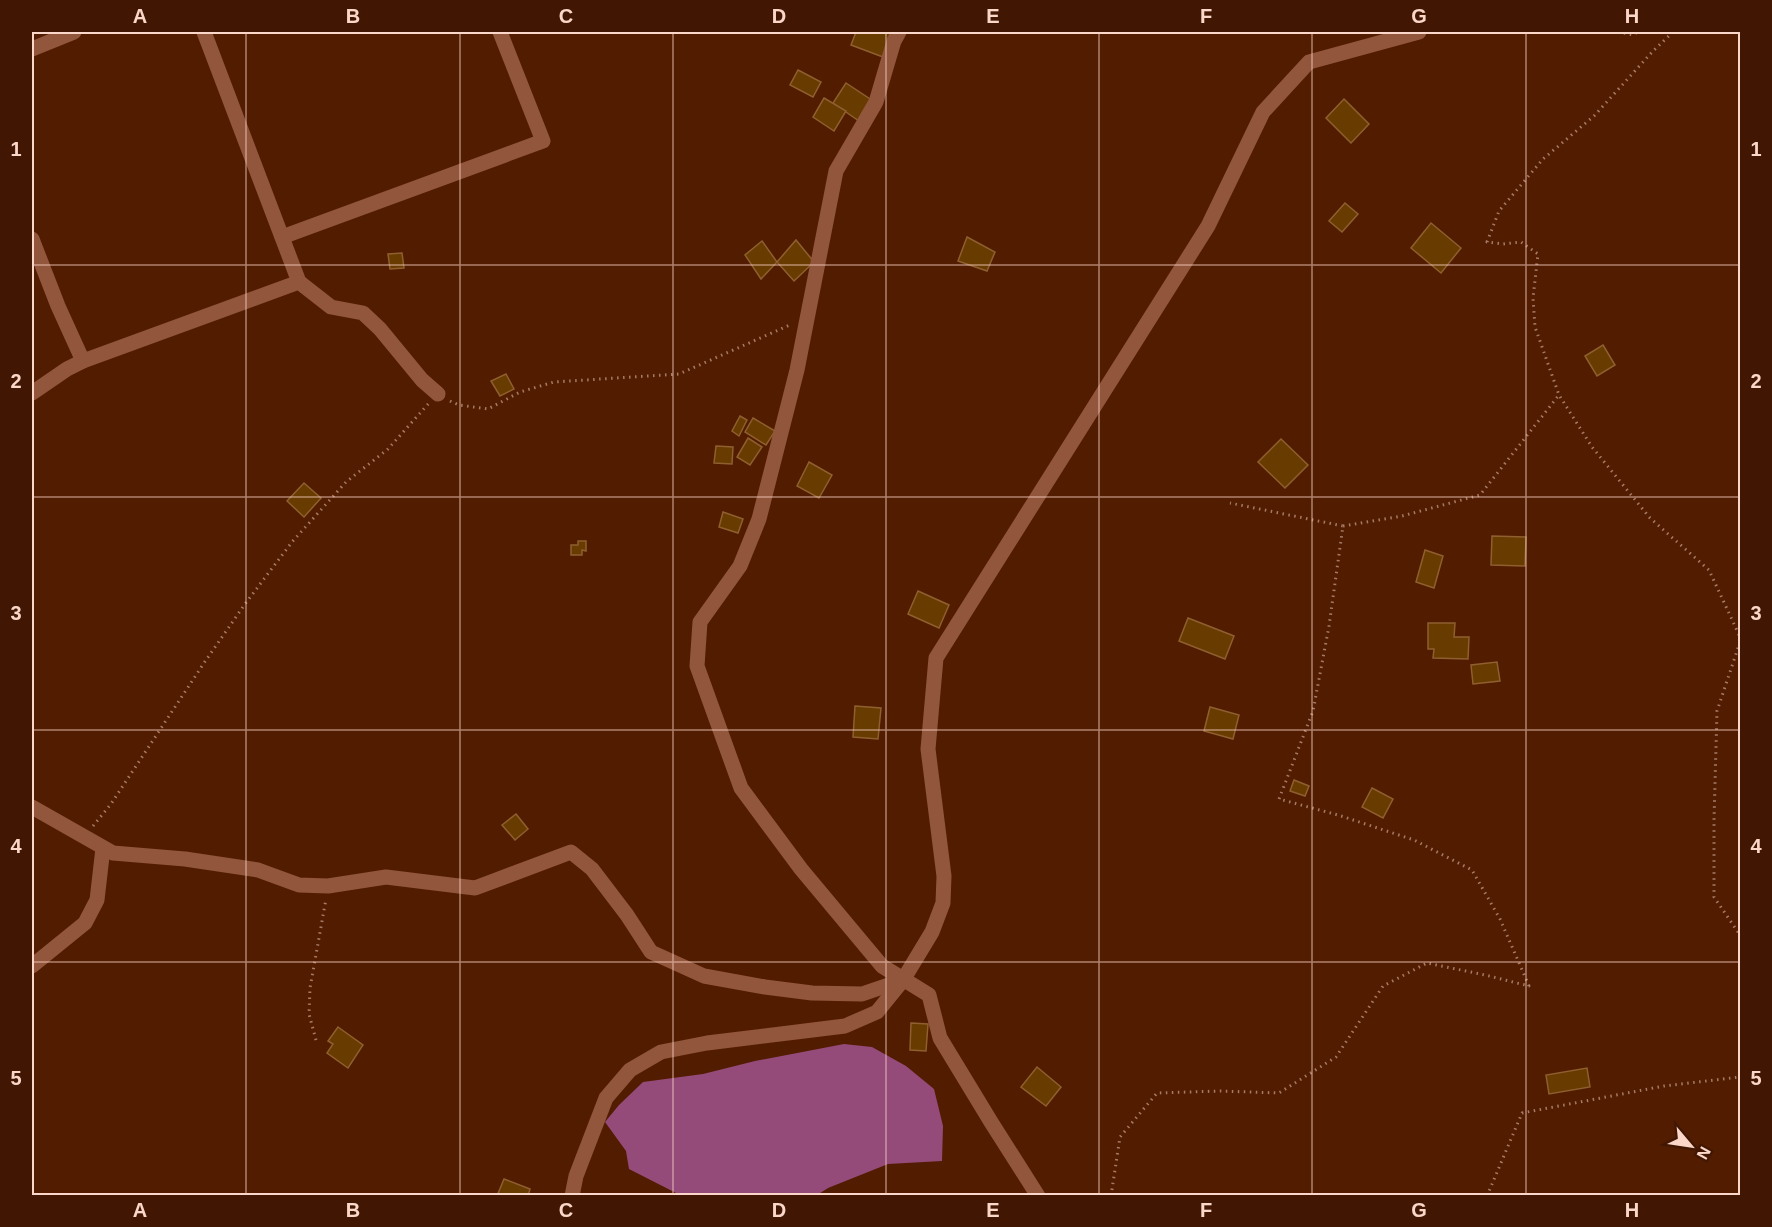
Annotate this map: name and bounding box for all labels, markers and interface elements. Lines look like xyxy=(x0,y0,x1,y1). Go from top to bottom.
text: A xyxy=(133,5,147,27)
text: B xyxy=(346,5,360,27)
text: C xyxy=(559,5,573,27)
text: D xyxy=(772,5,786,27)
text: E xyxy=(986,5,1000,27)
text: F xyxy=(1200,5,1212,27)
text: G xyxy=(1411,5,1427,27)
text: H xyxy=(1625,5,1639,27)
text: 1 xyxy=(10,138,22,160)
text: 1 xyxy=(1750,138,1762,160)
text: 2 xyxy=(10,370,22,392)
text: 2 xyxy=(1750,370,1762,392)
text: 3 xyxy=(10,602,22,624)
text: 3 xyxy=(1750,602,1762,624)
text: 4 xyxy=(10,835,22,857)
text: 4 xyxy=(1750,835,1762,857)
text: 5 xyxy=(10,1067,22,1089)
text: 5 xyxy=(1750,1067,1762,1089)
north arrow xyxy=(1661,1116,1721,1176)
text: N xyxy=(1693,1144,1714,1162)
text: A xyxy=(133,1199,147,1221)
text: B xyxy=(346,1199,360,1221)
text: C xyxy=(559,1199,573,1221)
text: D xyxy=(772,1199,786,1221)
text: E xyxy=(986,1199,1000,1221)
text: F xyxy=(1200,1199,1212,1221)
text: G xyxy=(1411,1199,1427,1221)
text: H xyxy=(1625,1199,1639,1221)

